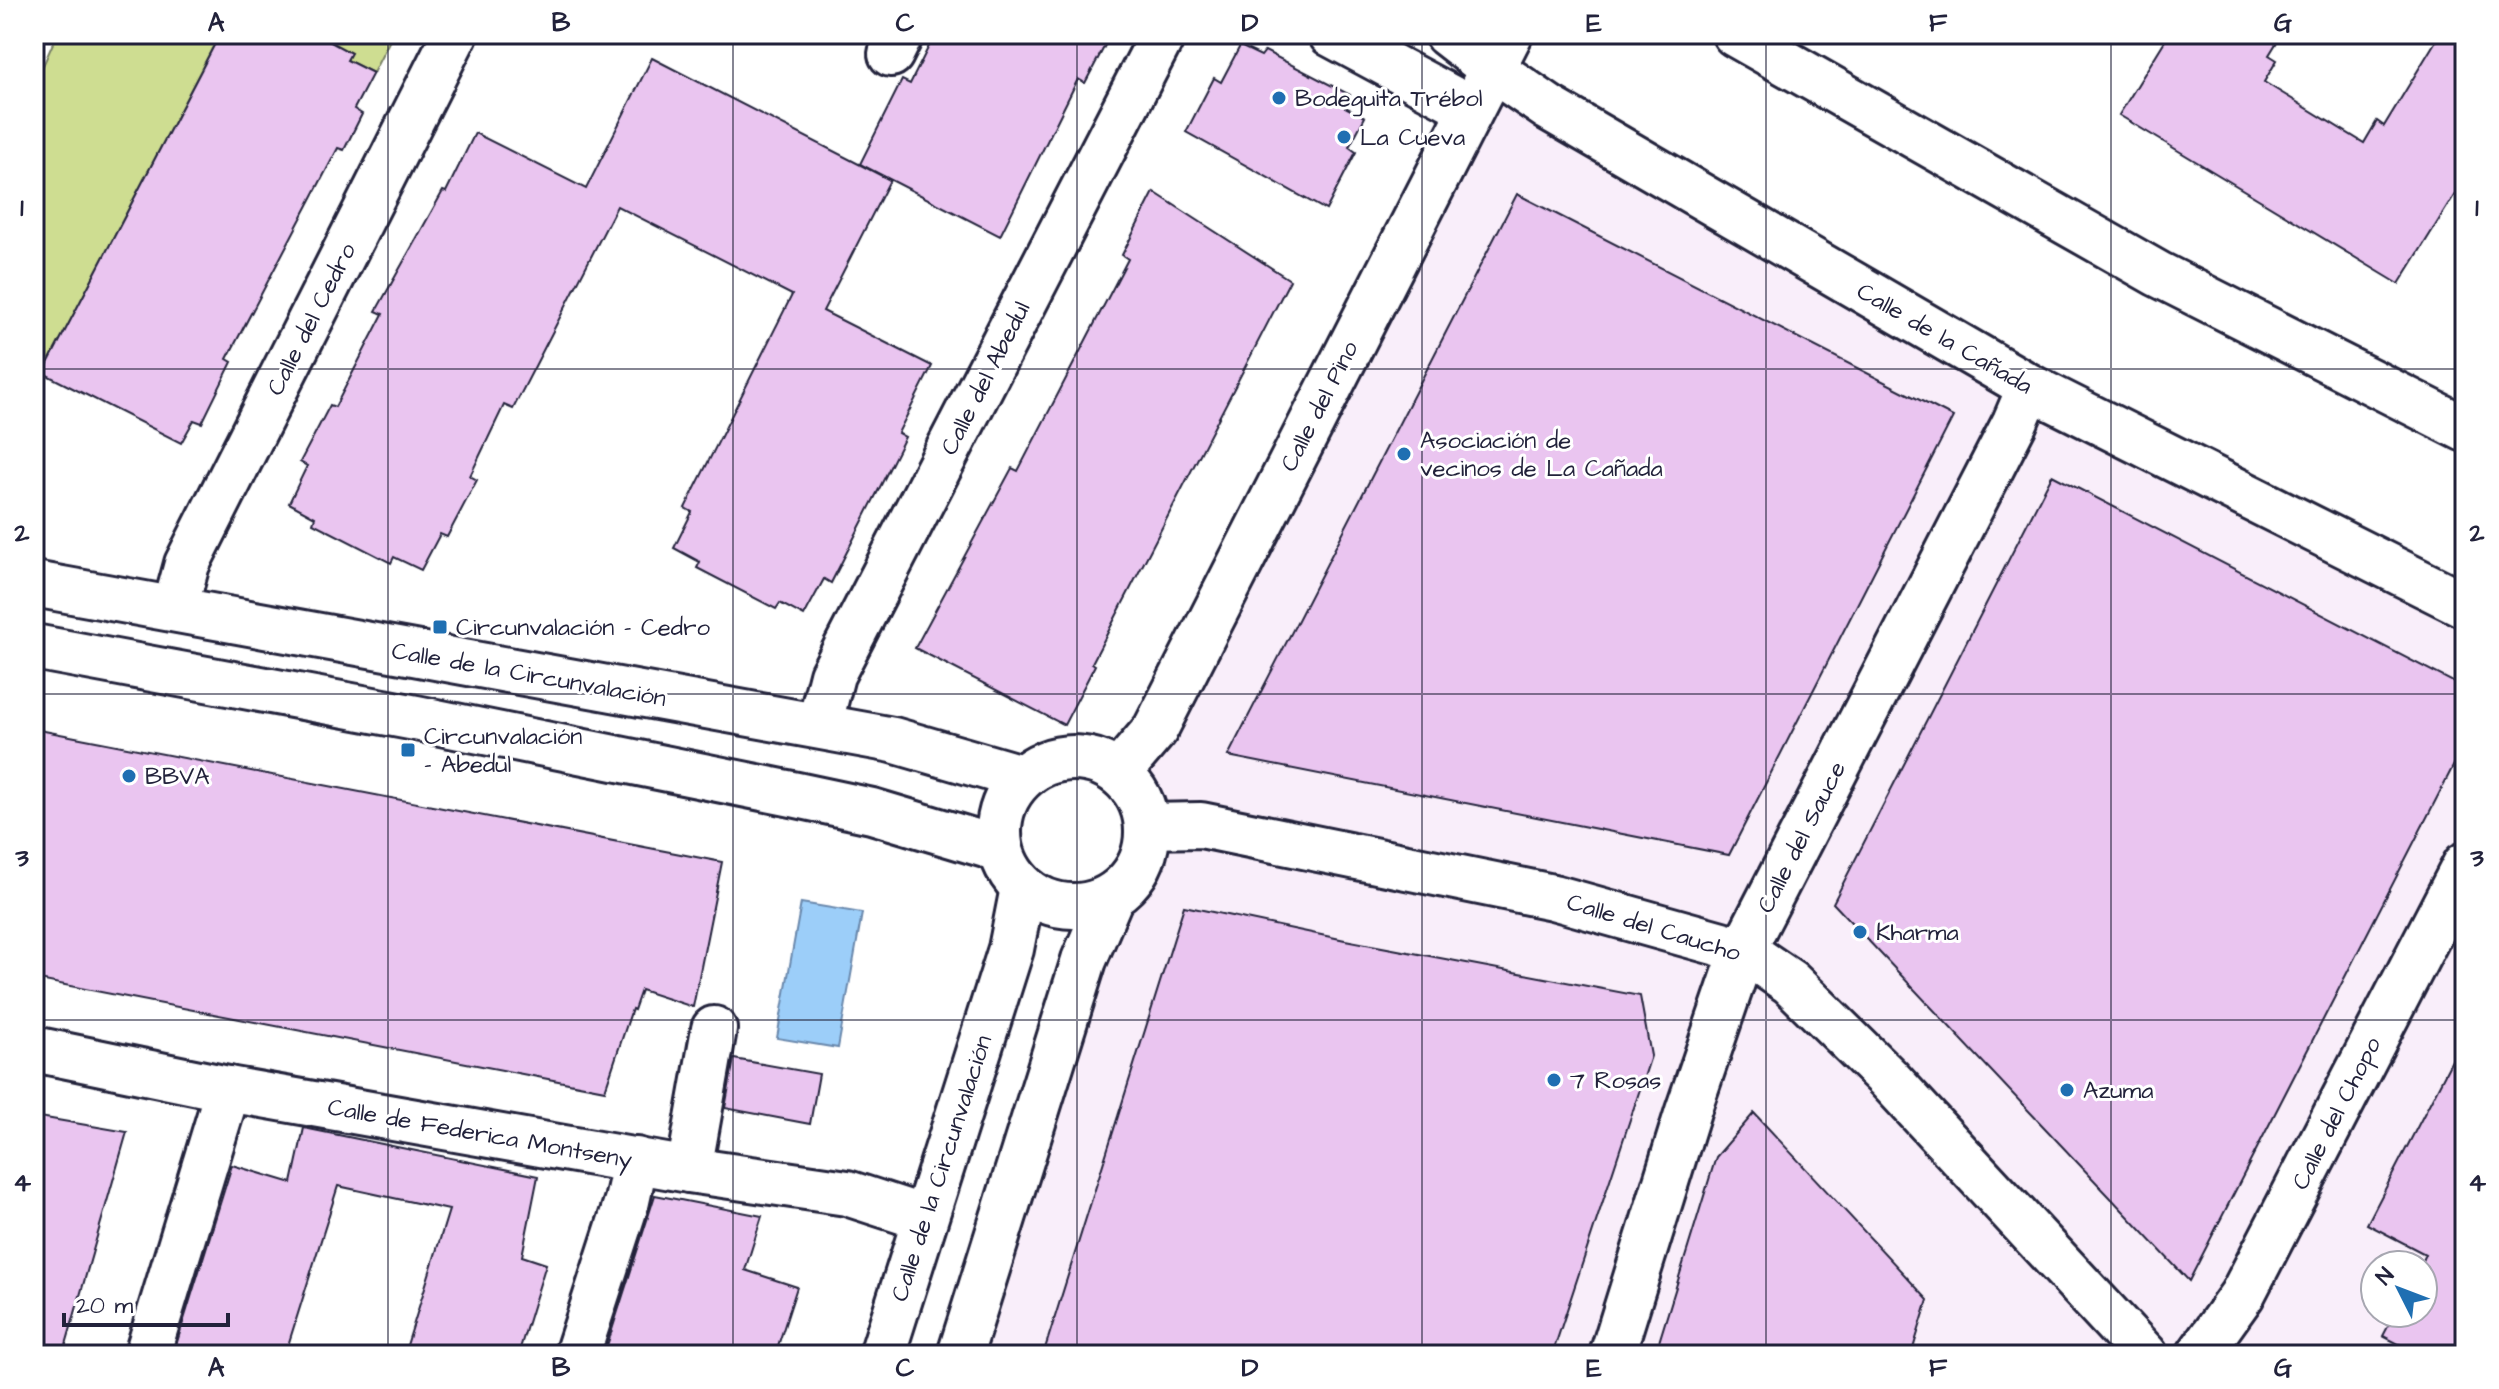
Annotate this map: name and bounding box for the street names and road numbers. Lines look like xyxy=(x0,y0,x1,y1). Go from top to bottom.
street label: Calle del Cedro xyxy=(259,237,365,402)
street label: Calle de la Cañada xyxy=(1850,275,2039,403)
street label: Calle del Abedul xyxy=(933,296,1039,461)
street label: Calle del Pino xyxy=(1272,335,1368,478)
street label: Calle de la Circunvalación xyxy=(389,634,669,716)
street label: Calle del Sauce xyxy=(1749,756,1855,919)
street label: Calle del Caucho xyxy=(1563,885,1745,971)
street label: Calle de la Circunvalación xyxy=(883,1031,1001,1306)
street label: Calle del Chopo xyxy=(2284,1031,2390,1196)
street label: Calle de Federica Montseny xyxy=(325,1090,635,1178)

